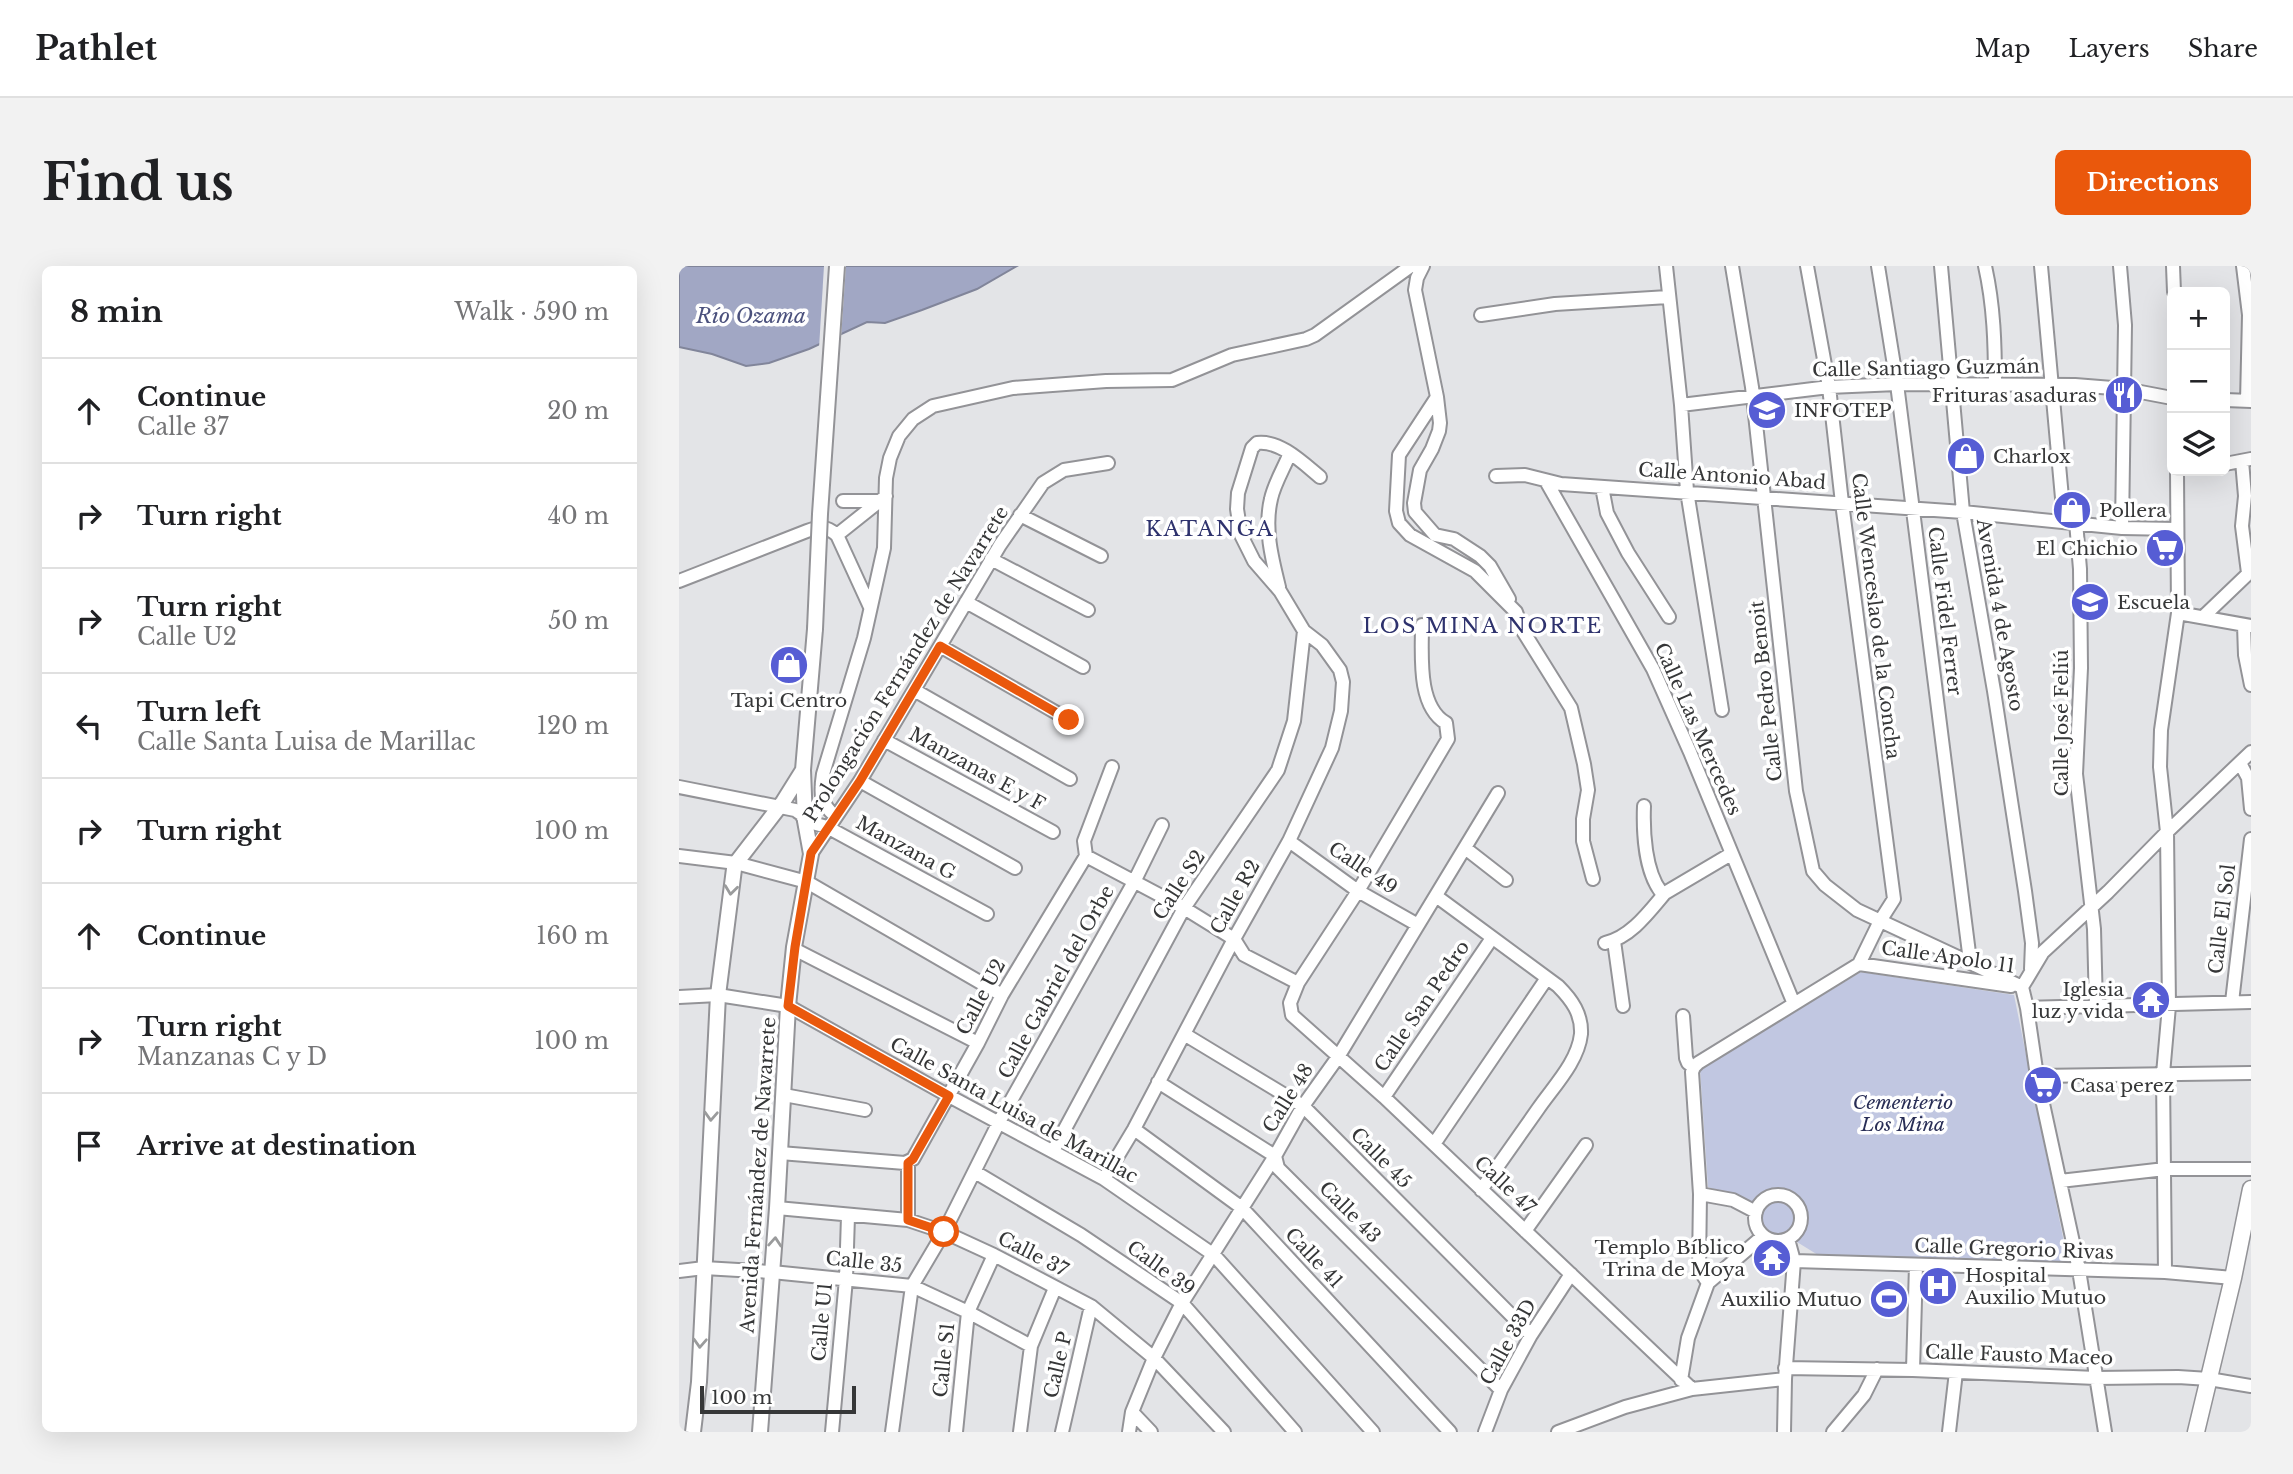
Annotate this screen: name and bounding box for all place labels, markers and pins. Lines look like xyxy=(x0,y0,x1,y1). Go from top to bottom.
restaurant icon: Frituras asaduras xyxy=(2103,374,2145,416)
place label: Frituras asaduras xyxy=(1932,384,2097,407)
school or university icon: INFOTEP xyxy=(1746,389,1788,431)
place label: INFOTEP xyxy=(1794,399,1892,422)
shop icon: Charlox xyxy=(1945,435,1987,477)
place label: Charlox xyxy=(1993,445,2071,468)
shop icon: Pollera xyxy=(2051,489,2093,531)
place label: Pollera xyxy=(2099,499,2167,522)
supermarket icon: El Chichio xyxy=(2144,527,2186,569)
place label: El Chichio xyxy=(2036,537,2138,560)
school or university icon: Escuela xyxy=(2069,581,2111,623)
place label: Escuela xyxy=(2117,591,2190,614)
shop icon: Tapi Centro xyxy=(768,644,810,686)
place label: Tapi Centro xyxy=(731,689,847,712)
place label: Iglesia luz y vida xyxy=(2032,978,2124,1023)
temple icon: Iglesia luz y vida xyxy=(2130,979,2172,1021)
supermarket icon: Casa perez xyxy=(2022,1064,2064,1106)
place label: Casa perez xyxy=(2070,1074,2174,1097)
place label: Templo Bíblico Trina de Moya xyxy=(1595,1236,1745,1281)
temple icon: Templo Bíblico Trina de Moya xyxy=(1751,1237,1793,1279)
place label: Hospital Auxilio Mutuo xyxy=(1964,1264,2106,1309)
hospital icon: Hospital Auxilio Mutuo xyxy=(1917,1265,1959,1307)
sports icon: Auxilio Mutuo xyxy=(1868,1278,1910,1320)
place label: Auxilio Mutuo xyxy=(1720,1288,1862,1311)

